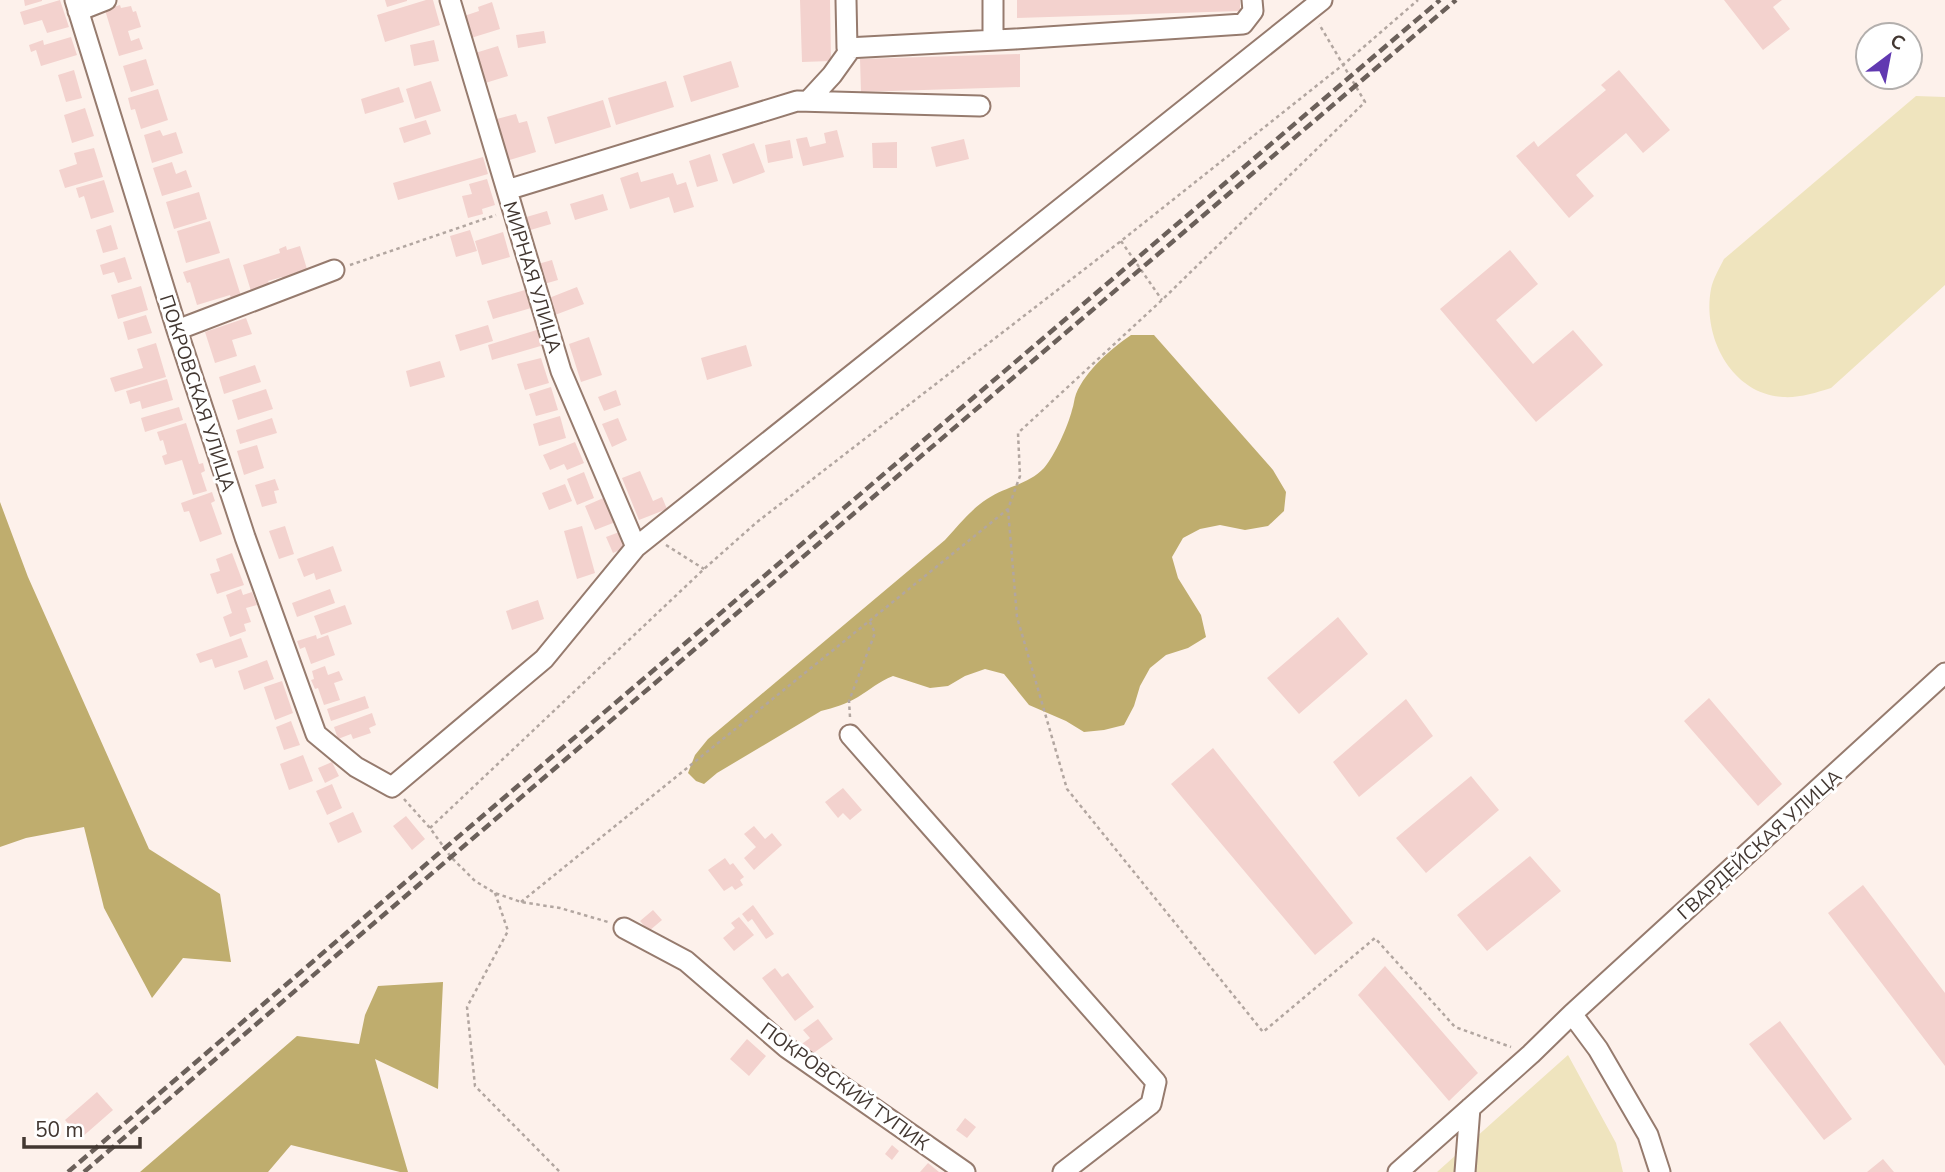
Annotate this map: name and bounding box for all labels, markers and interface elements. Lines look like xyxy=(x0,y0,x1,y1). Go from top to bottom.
north arrow xyxy=(1854,21,1924,91)
text: С xyxy=(1885,28,1910,57)
street label: МИРНАЯ УЛИЦА xyxy=(497,198,568,357)
street label: ПОКРОВСКАЯ УЛИЦА xyxy=(153,291,241,495)
street label: ГВАРДЕЙСКАЯ УЛИЦА xyxy=(1672,764,1848,926)
street label: ПОКРОВСКИЙ ТУПИК xyxy=(755,1017,934,1157)
scale bar xyxy=(24,1106,140,1150)
text: 50 m xyxy=(35,1116,84,1144)

